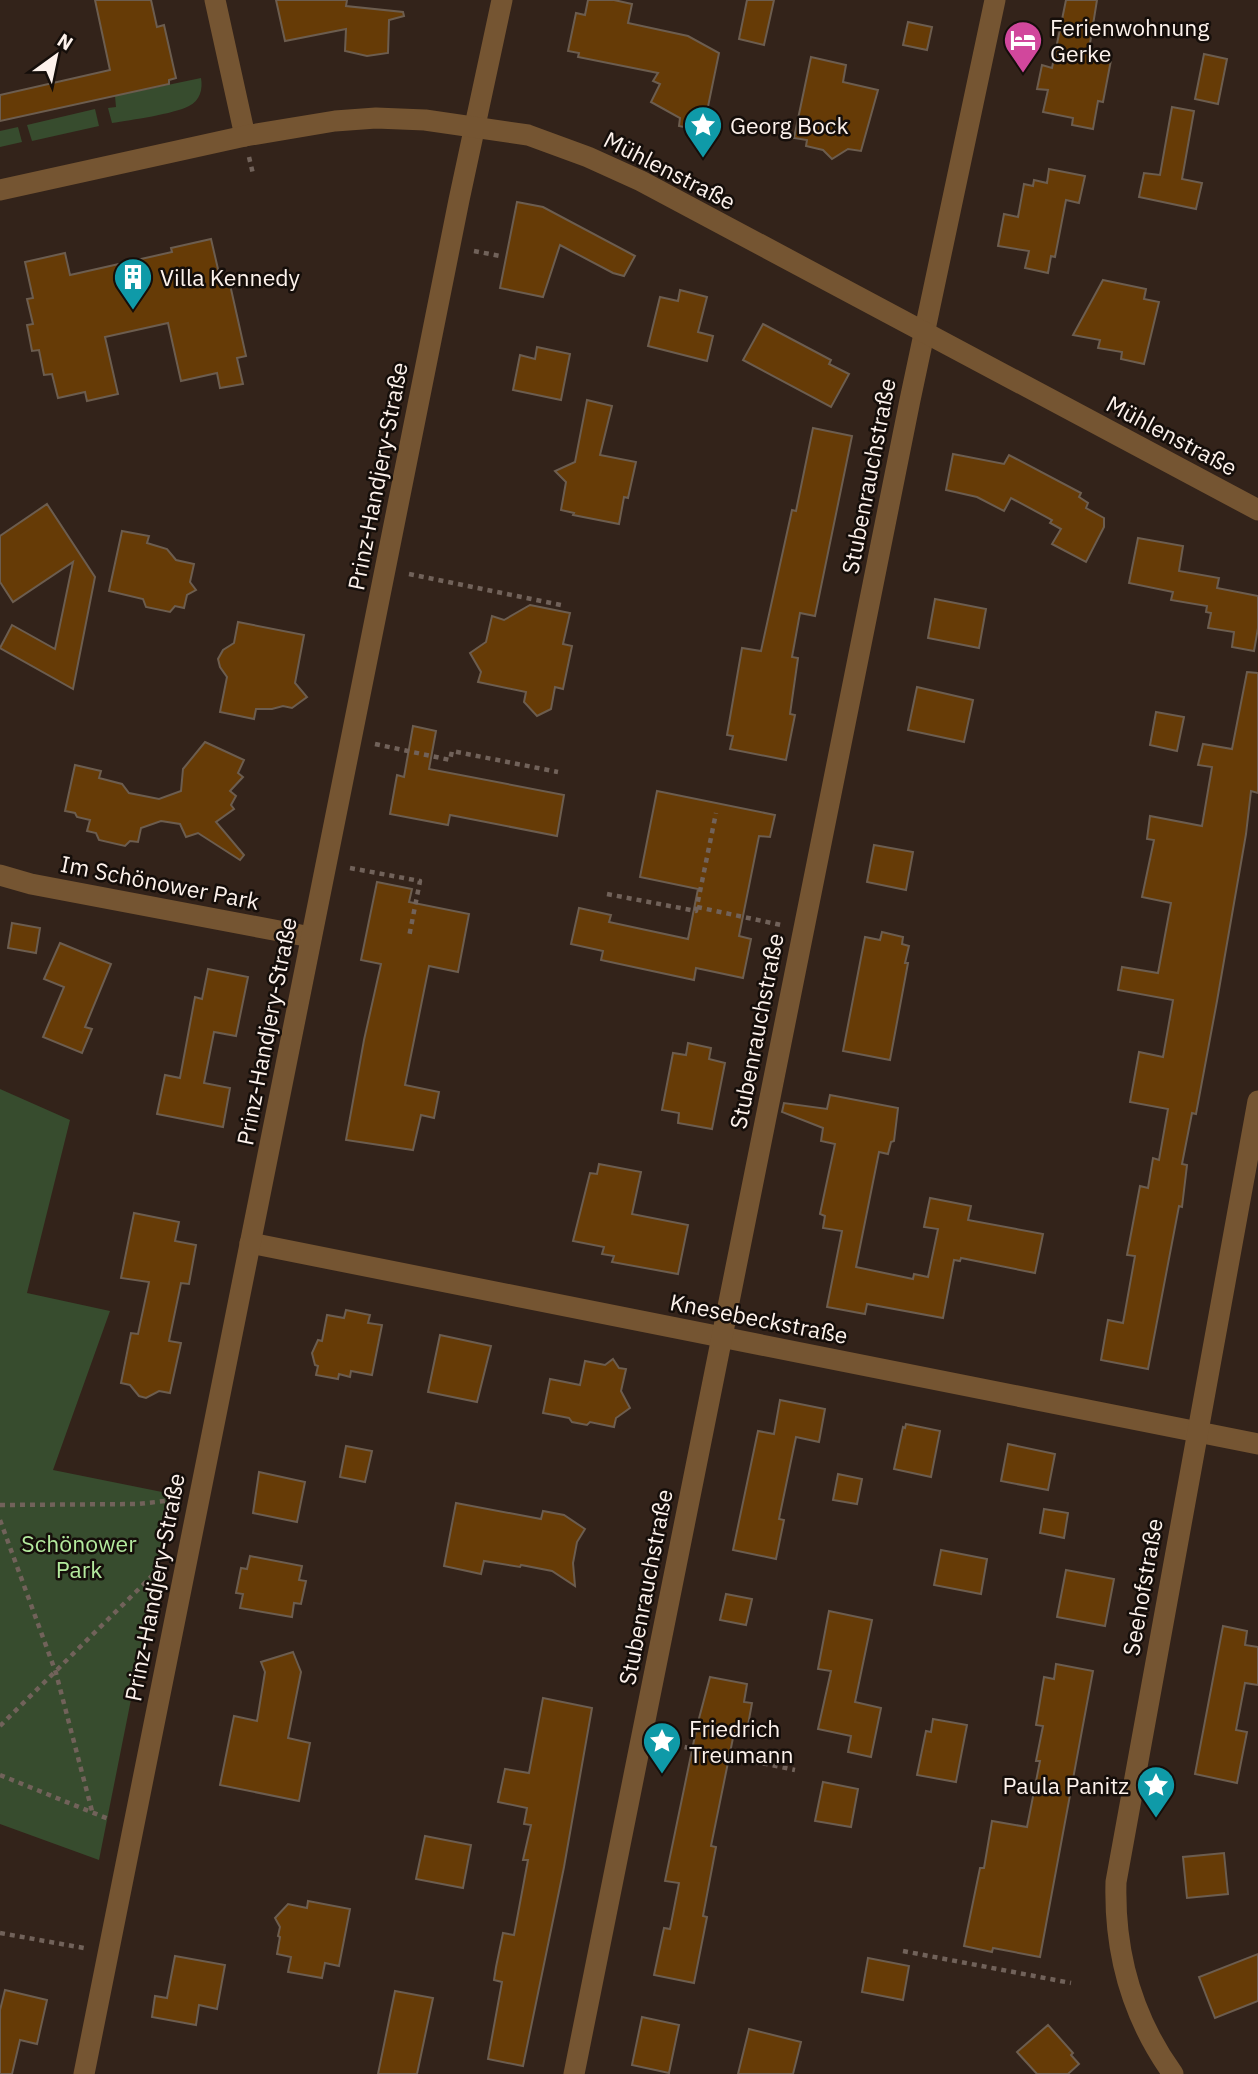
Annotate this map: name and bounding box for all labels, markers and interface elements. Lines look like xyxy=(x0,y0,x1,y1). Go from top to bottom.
place label: Ferienwohnung Gerke xyxy=(1050,12,1210,68)
hotel icon: Ferienwohnung Gerke xyxy=(1002,19,1044,74)
north arrow xyxy=(21,21,91,91)
text: N xyxy=(53,28,78,56)
place icon: Georg Bock xyxy=(682,104,724,159)
place label: Georg Bock xyxy=(730,110,849,140)
street label: Mühlenstraße xyxy=(599,124,741,216)
building icon: Villa Kennedy xyxy=(112,256,154,311)
place label: Villa Kennedy xyxy=(160,262,301,292)
street label: Prinz-Handjery-Straße xyxy=(340,359,414,593)
street label: Stubenrauchstraße xyxy=(834,375,902,577)
street label: Mühlenstraße xyxy=(1101,388,1243,482)
street label: Im Schönower Park xyxy=(58,848,262,916)
street label: Prinz-Handjery-Straße xyxy=(229,914,303,1148)
street label: Stubenrauchstraße xyxy=(722,930,790,1132)
street label: Knesebeckstraße xyxy=(668,1286,850,1350)
street label: Prinz-Handjery-Straße xyxy=(117,1470,191,1704)
street label: Stubenrauchstraße xyxy=(611,1486,679,1688)
street label: Seehofstraße xyxy=(1115,1516,1169,1658)
park label: Schönower Park xyxy=(21,1528,137,1584)
place label: Friedrich Treumann xyxy=(689,1713,794,1769)
place icon: Friedrich Treumann xyxy=(641,1720,683,1775)
place icon: Paula Panitz xyxy=(1135,1764,1177,1819)
place label: Paula Panitz xyxy=(1002,1770,1129,1800)

